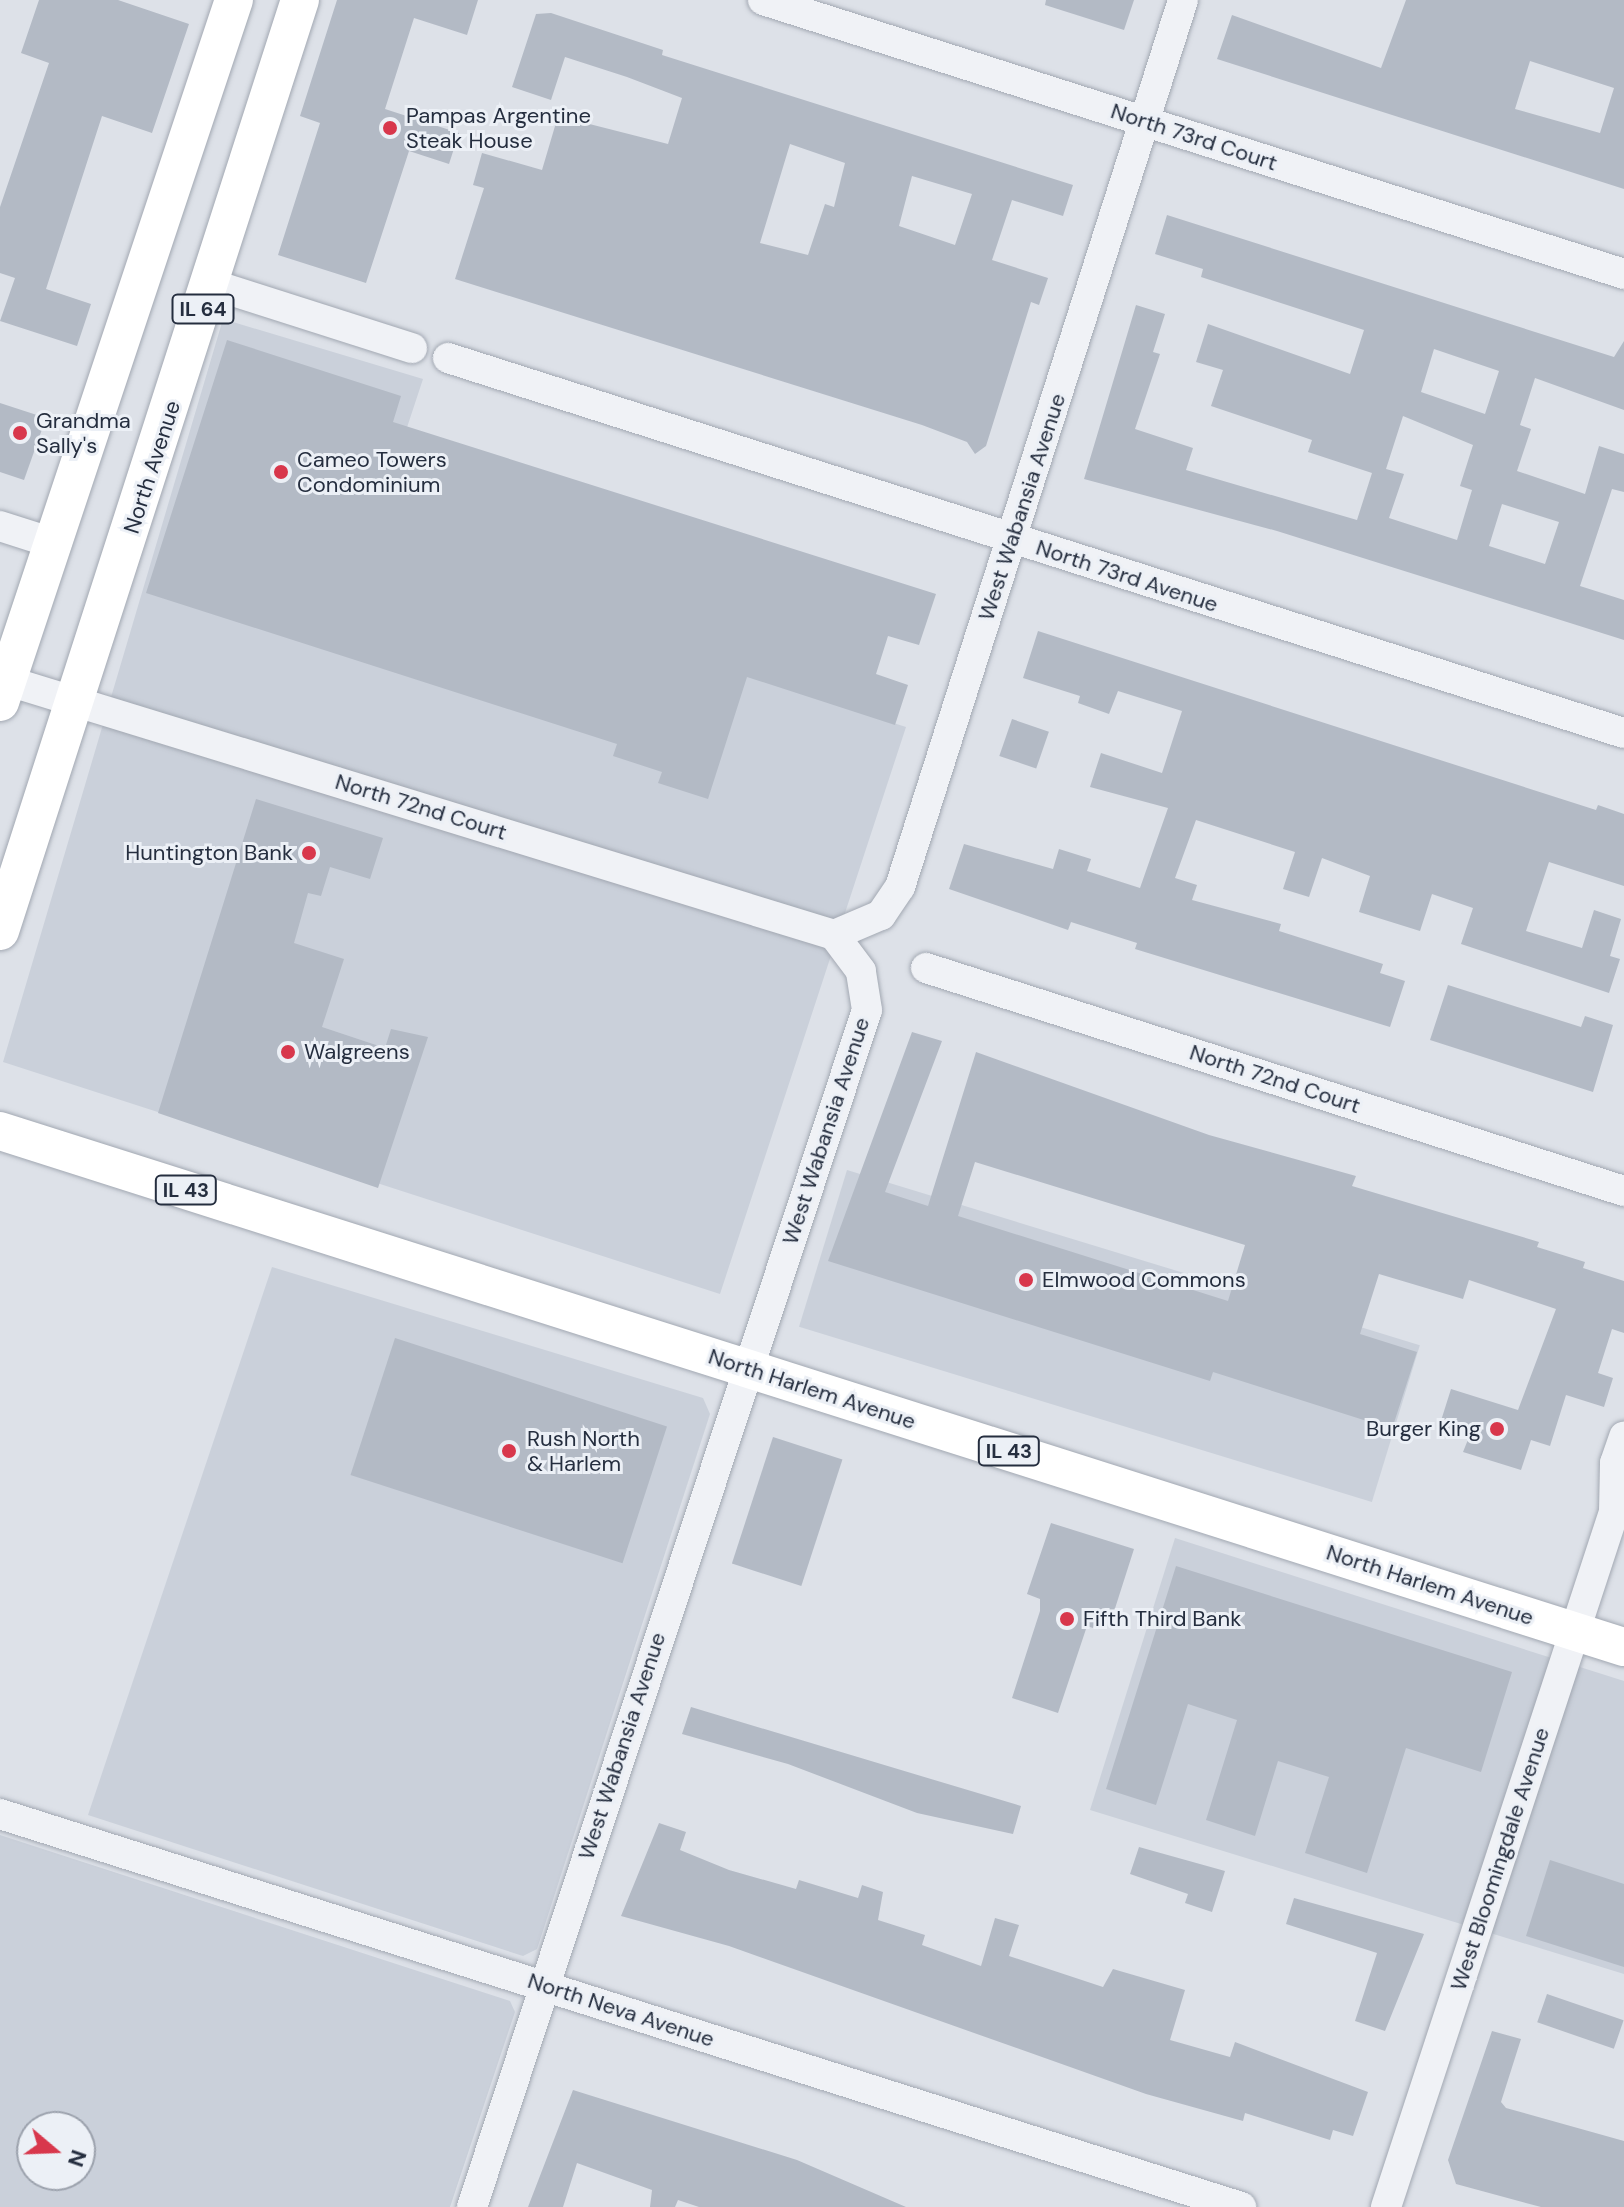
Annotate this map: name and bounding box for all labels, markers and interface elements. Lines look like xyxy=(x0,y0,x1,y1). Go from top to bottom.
street label: North 73rd Court xyxy=(1108,98,1280,176)
place label: Pampas Argentine Steak House xyxy=(406,102,591,154)
marker: Pampas Argentine Steak House xyxy=(381,119,399,137)
road number: IL 64 xyxy=(171,293,235,325)
street label: West Wabansia Avenue xyxy=(973,390,1071,624)
street label: North Avenue xyxy=(118,397,186,537)
place label: Grandma Sally's xyxy=(36,407,131,458)
marker: Grandma Sally's xyxy=(11,424,29,442)
place label: Cameo Towers Condominium xyxy=(297,446,447,498)
marker: Cameo Towers Condominium xyxy=(272,463,290,481)
street label: North 73rd Avenue xyxy=(1033,534,1221,618)
street label: North 72nd Court xyxy=(332,768,510,846)
place label: Huntington Bank xyxy=(125,840,293,866)
marker: Huntington Bank xyxy=(300,844,318,862)
street label: West Wabansia Avenue xyxy=(777,1014,875,1248)
place label: Walgreens xyxy=(304,1039,410,1065)
street label: North 72nd Court xyxy=(1186,1039,1364,1119)
marker: Walgreens xyxy=(279,1043,297,1061)
road number: IL 43 xyxy=(154,1174,218,1206)
place label: Elmwood Commons xyxy=(1042,1267,1246,1293)
marker: Elmwood Commons xyxy=(1017,1271,1035,1289)
street label: North Harlem Avenue xyxy=(705,1343,919,1435)
place label: Burger King xyxy=(1366,1416,1481,1442)
marker: Burger King xyxy=(1488,1420,1506,1438)
place label: Rush North & Harlem xyxy=(527,1425,640,1476)
road number: IL 43 xyxy=(977,1435,1041,1467)
marker: Rush North & Harlem xyxy=(498,1440,520,1462)
street label: North Harlem Avenue xyxy=(1323,1539,1537,1631)
place label: Fifth Third Bank xyxy=(1083,1606,1241,1632)
marker: Fifth Third Bank xyxy=(1058,1610,1076,1628)
street label: West Wabansia Avenue xyxy=(573,1629,671,1863)
street label: West Bloomingdale Avenue xyxy=(1445,1724,1555,1994)
street label: North Neva Avenue xyxy=(524,1967,718,2053)
north arrow xyxy=(16,2111,96,2191)
text: N xyxy=(61,2146,94,2171)

